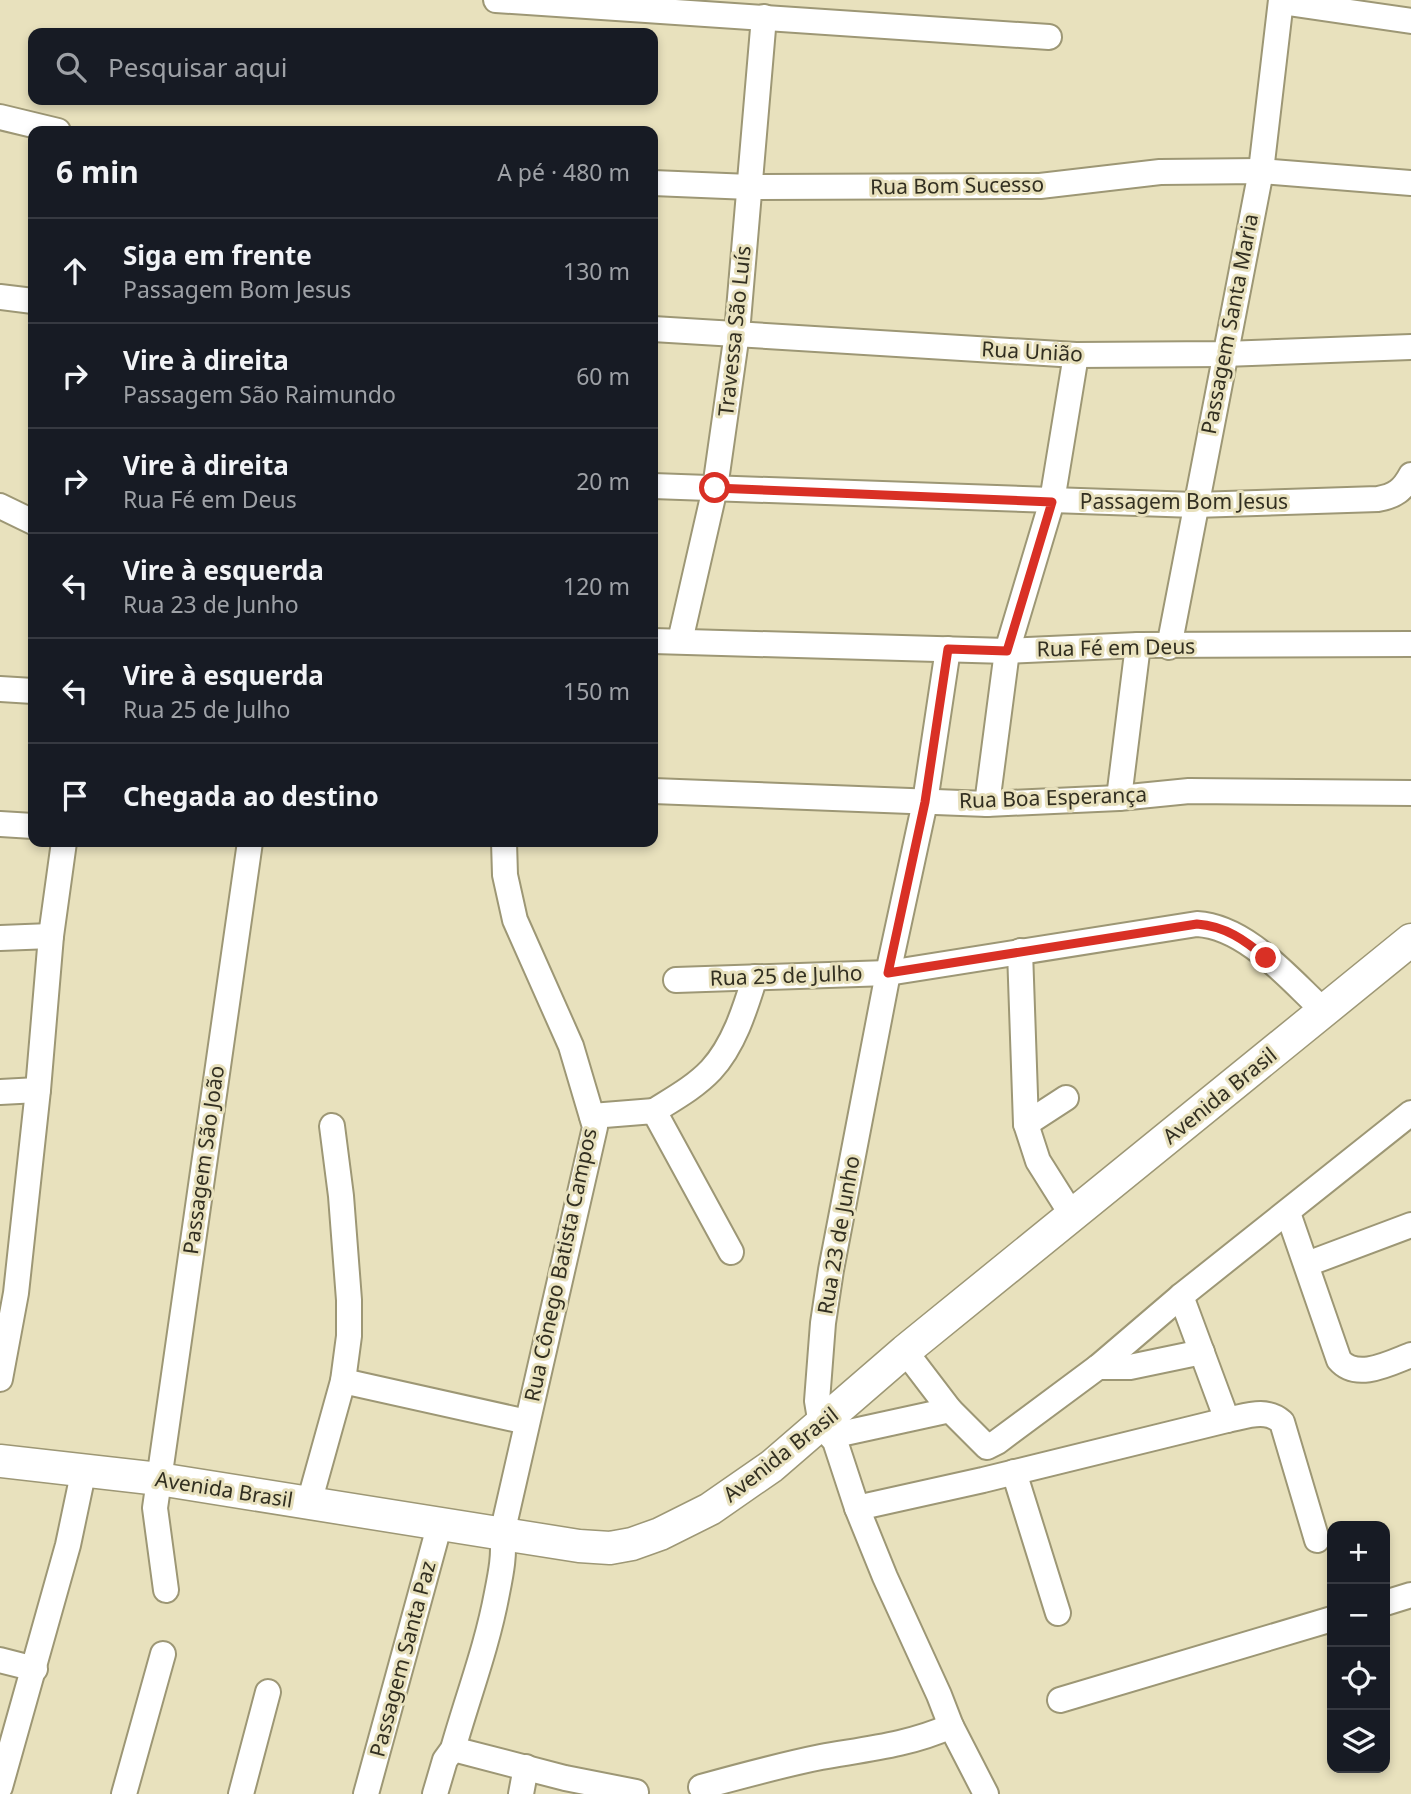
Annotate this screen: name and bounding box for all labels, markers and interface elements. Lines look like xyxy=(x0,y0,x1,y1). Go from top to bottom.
search box xyxy=(28,28,658,105)
icon: search xyxy=(52,48,90,86)
text: Pesquisar aqui xyxy=(108,49,288,85)
text: 6 min xyxy=(56,151,139,192)
text: A pé · 480 m xyxy=(497,156,630,188)
street label: Rua Bom Sucesso xyxy=(870,169,1044,201)
street label: Passagem Santa Maria xyxy=(1194,211,1264,436)
text: Siga em frente xyxy=(123,237,312,273)
street label: Travessa São Luís xyxy=(711,244,757,418)
icon: ahead xyxy=(56,252,94,290)
text: 130 m xyxy=(563,255,630,287)
text: Passagem Bom Jesus xyxy=(123,273,351,305)
street label: Rua União xyxy=(981,334,1083,368)
text: Vire à direita xyxy=(123,342,289,378)
icon: right xyxy=(56,357,94,395)
text: 60 m xyxy=(576,360,630,392)
text: Passagem São Raimundo xyxy=(123,378,396,410)
text: Vire à direita xyxy=(123,447,289,483)
icon: right xyxy=(56,462,94,500)
text: 20 m xyxy=(576,465,630,497)
route start xyxy=(699,472,730,503)
text: Rua Fé em Deus xyxy=(123,483,297,515)
street label: Passagem Bom Jesus xyxy=(1080,487,1288,515)
text: Vire à esquerda xyxy=(123,552,324,588)
icon: left xyxy=(56,567,94,605)
text: 120 m xyxy=(563,570,630,602)
text: Rua 23 de Junho xyxy=(123,588,299,620)
street label: Rua Fé em Deus xyxy=(1036,632,1196,662)
text: Vire à esquerda xyxy=(123,657,324,693)
icon: left xyxy=(56,672,94,710)
text: 150 m xyxy=(563,675,630,707)
text: Rua 25 de Julho xyxy=(123,693,290,725)
icon: arrive xyxy=(56,777,94,815)
text: Chegada ao destino xyxy=(123,778,379,814)
street label: Rua Boa Esperança xyxy=(958,780,1148,814)
route end xyxy=(1250,942,1281,973)
street label: Rua 25 de Julho xyxy=(709,958,863,992)
street label: Avenida Brasil xyxy=(1157,1041,1282,1150)
street label: Passagem São João xyxy=(176,1064,230,1256)
street label: Rua Cônego Batista Campos xyxy=(517,1126,603,1404)
street label: Rua 23 de Junho xyxy=(810,1153,866,1316)
street label: Avenida Brasil xyxy=(717,1400,844,1508)
street label: Avenida Brasil xyxy=(153,1464,295,1514)
map controls xyxy=(1327,1521,1390,1773)
button: + xyxy=(1327,1521,1390,1584)
street label: Passagem Santa Paz xyxy=(362,1558,442,1760)
button: − xyxy=(1327,1584,1390,1647)
button: locate xyxy=(1327,1647,1390,1710)
button: layers xyxy=(1327,1710,1390,1773)

